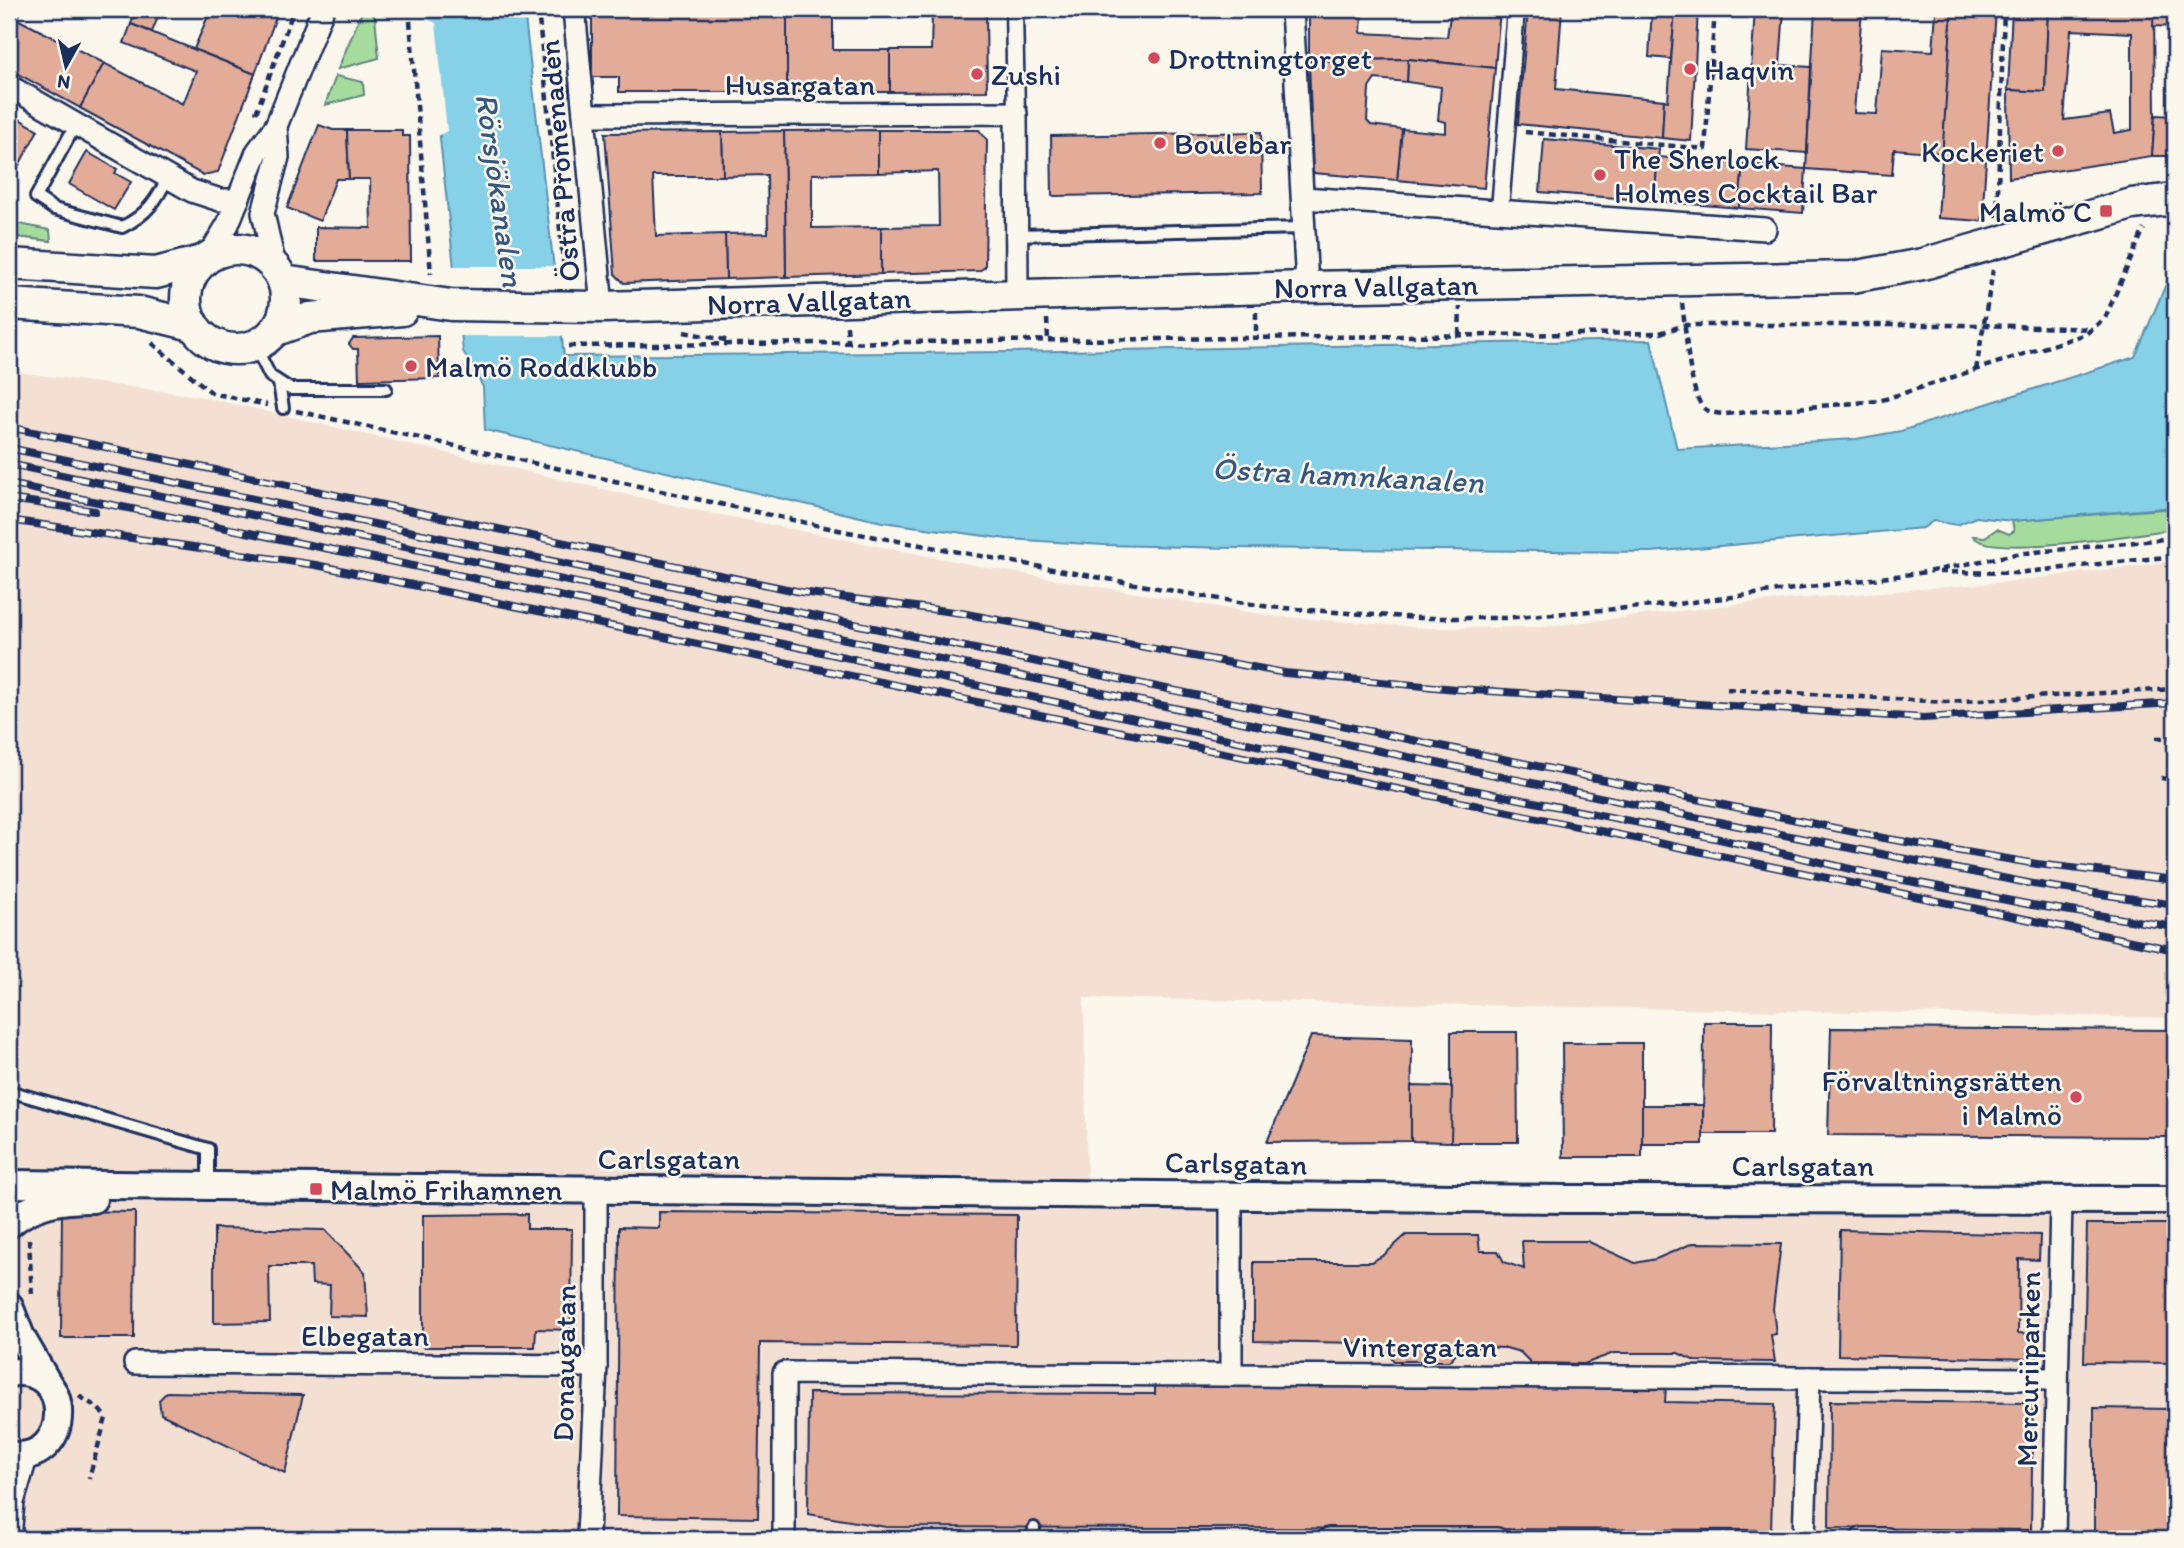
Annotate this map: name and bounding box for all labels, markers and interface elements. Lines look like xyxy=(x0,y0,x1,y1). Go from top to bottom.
north arrow xyxy=(32,32,102,102)
street label: Östra Promenaden xyxy=(530,38,588,284)
place label: Drottningtorget xyxy=(1168,40,1372,77)
marker: Drottningtorget xyxy=(1146,50,1162,66)
place label: Haqvin xyxy=(1704,51,1794,88)
place label: Zushi xyxy=(991,56,1061,93)
marker: Haqvin xyxy=(1682,61,1698,77)
street label: Husargatan xyxy=(725,66,875,103)
marker: Zushi xyxy=(969,66,985,82)
text: N xyxy=(56,70,72,95)
water label: Rörsjökanalen xyxy=(468,91,532,289)
place label: Boulebar xyxy=(1174,125,1291,162)
place label: Kockeriet xyxy=(1921,133,2044,170)
marker: Boulebar xyxy=(1152,135,1168,151)
place label: The Sherlock Holmes Cocktail Bar xyxy=(1614,140,1878,211)
marker: Kockeriet xyxy=(2050,143,2066,159)
marker: The Sherlock Holmes Cocktail Bar xyxy=(1592,167,1608,183)
place label: Malmö C xyxy=(1979,193,2092,230)
marker: Malmö C xyxy=(2098,203,2114,219)
street label: Norra Vallgatan xyxy=(1273,266,1479,306)
street label: Norra Vallgatan xyxy=(706,279,912,323)
place label: Malmö Roddklubb xyxy=(425,348,657,385)
marker: Malmö Roddklubb xyxy=(403,358,419,374)
water label: Östra hamnkanalen xyxy=(1211,449,1485,501)
place label: Förvaltningsrätten i Malmö xyxy=(1821,1062,2062,1133)
marker: Förvaltningsrätten i Malmö xyxy=(2068,1089,2084,1105)
street label: Carlsgatan xyxy=(598,1140,740,1177)
street label: Carlsgatan xyxy=(1164,1143,1308,1183)
street label: Carlsgatan xyxy=(1732,1147,1874,1184)
place label: Malmö Frihamnen xyxy=(330,1171,563,1208)
marker: Malmö Frihamnen xyxy=(308,1181,324,1197)
street label: Mercuriiparken xyxy=(2008,1271,2048,1467)
street label: Donaugatan xyxy=(544,1284,584,1442)
street label: Elbegatan xyxy=(301,1317,429,1354)
street label: Vintergatan xyxy=(1343,1328,1497,1365)

